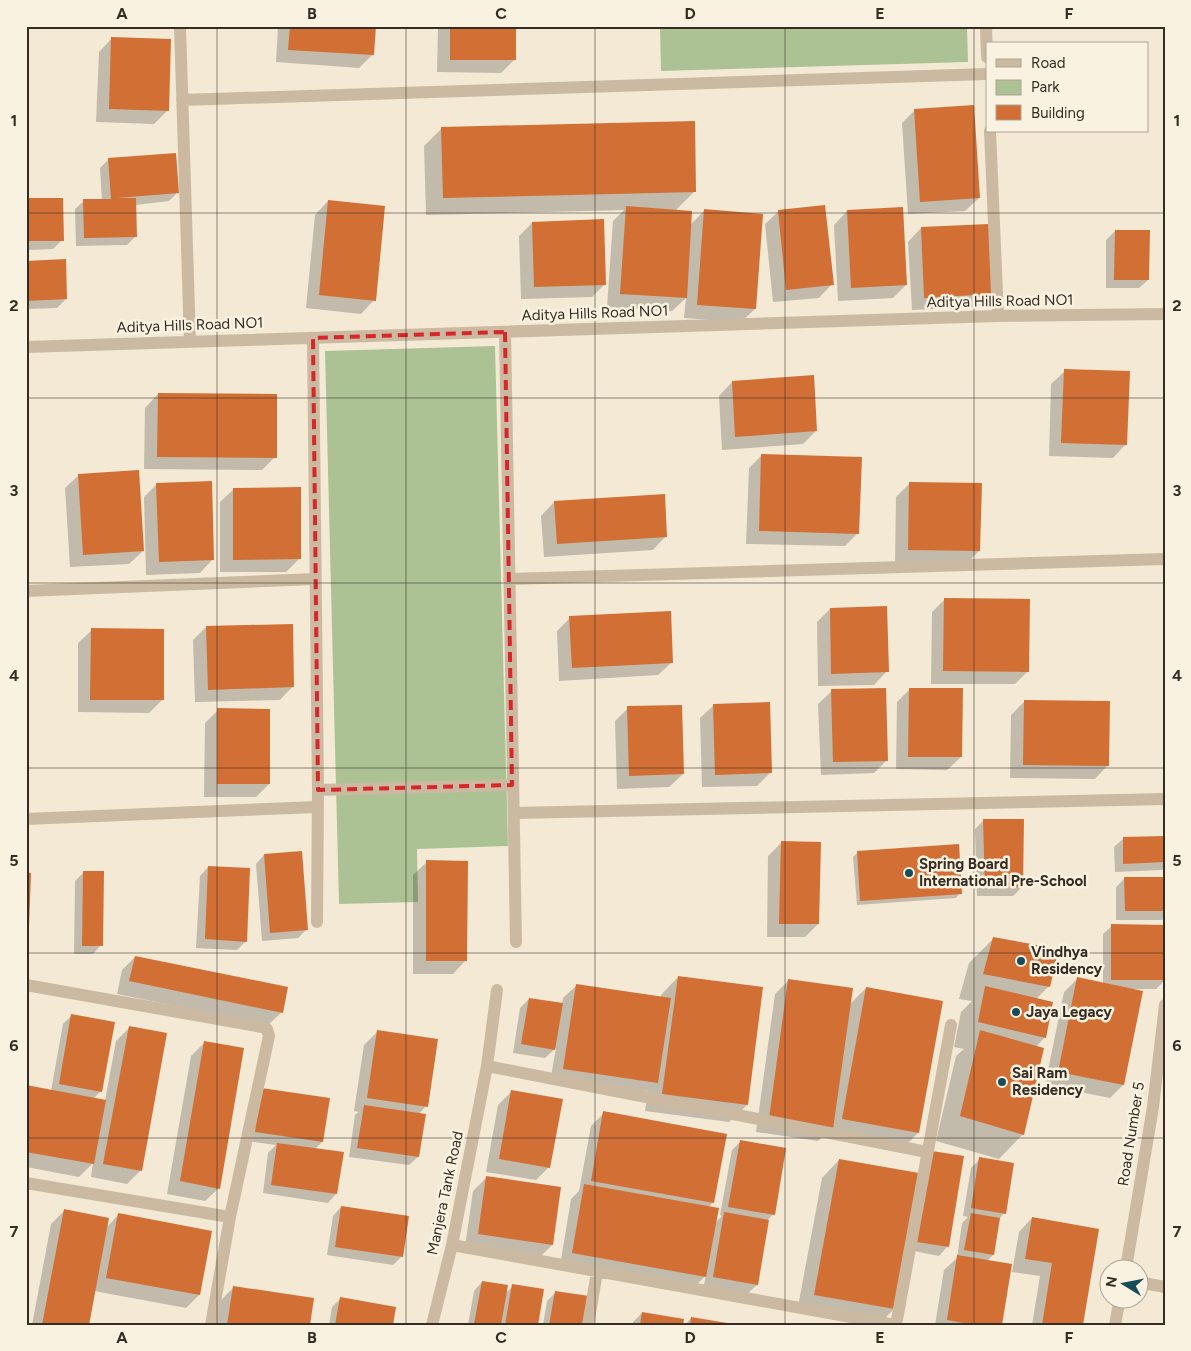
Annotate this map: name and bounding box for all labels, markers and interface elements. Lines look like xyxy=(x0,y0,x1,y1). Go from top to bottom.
text: A xyxy=(116,4,128,23)
text: B xyxy=(307,4,317,23)
text: C xyxy=(495,4,507,23)
text: D xyxy=(684,4,696,23)
text: E xyxy=(875,4,885,23)
text: F xyxy=(1065,4,1074,23)
legend xyxy=(986,42,1148,132)
text: Road xyxy=(1031,54,1066,72)
text: Park xyxy=(1031,78,1060,96)
text: Building xyxy=(1031,104,1085,122)
text: 1 xyxy=(11,111,17,130)
text: 1 xyxy=(1174,111,1180,130)
street label: Aditya Hills Road NO1 xyxy=(926,291,1074,311)
text: 2 xyxy=(9,296,19,315)
text: 2 xyxy=(1172,296,1182,315)
street label: Aditya Hills Road NO1 xyxy=(521,301,669,325)
street label: Aditya Hills Road NO1 xyxy=(116,313,264,337)
text: 3 xyxy=(10,481,19,500)
text: 3 xyxy=(1173,481,1182,500)
text: 4 xyxy=(9,666,19,685)
text: 4 xyxy=(1172,666,1182,685)
text: 5 xyxy=(9,851,19,870)
text: 5 xyxy=(1172,851,1182,870)
place label: Spring Board International Pre-School xyxy=(919,855,1087,890)
marker: Spring Board International Pre-School xyxy=(903,867,915,879)
place label: Vindhya Residency xyxy=(1031,943,1103,978)
marker: Vindhya Residency xyxy=(1015,955,1027,967)
place label: Jaya Legacy xyxy=(1026,1003,1112,1021)
marker: Jaya Legacy xyxy=(1010,1006,1022,1018)
text: 6 xyxy=(9,1036,19,1055)
text: 6 xyxy=(1172,1036,1182,1055)
place label: Sai Ram Residency xyxy=(1012,1064,1084,1099)
marker: Sai Ram Residency xyxy=(996,1076,1008,1088)
street label: Road Number 5 xyxy=(1114,1081,1148,1187)
street label: Manjera Tank Road xyxy=(423,1129,467,1257)
text: 7 xyxy=(10,1222,19,1241)
text: 7 xyxy=(1173,1222,1182,1241)
north arrow xyxy=(1098,1258,1148,1308)
text: N xyxy=(1102,1275,1121,1289)
text: A xyxy=(116,1328,128,1347)
text: B xyxy=(307,1328,317,1347)
text: C xyxy=(495,1328,507,1347)
text: D xyxy=(684,1328,696,1347)
text: E xyxy=(875,1328,885,1347)
text: F xyxy=(1065,1328,1074,1347)

